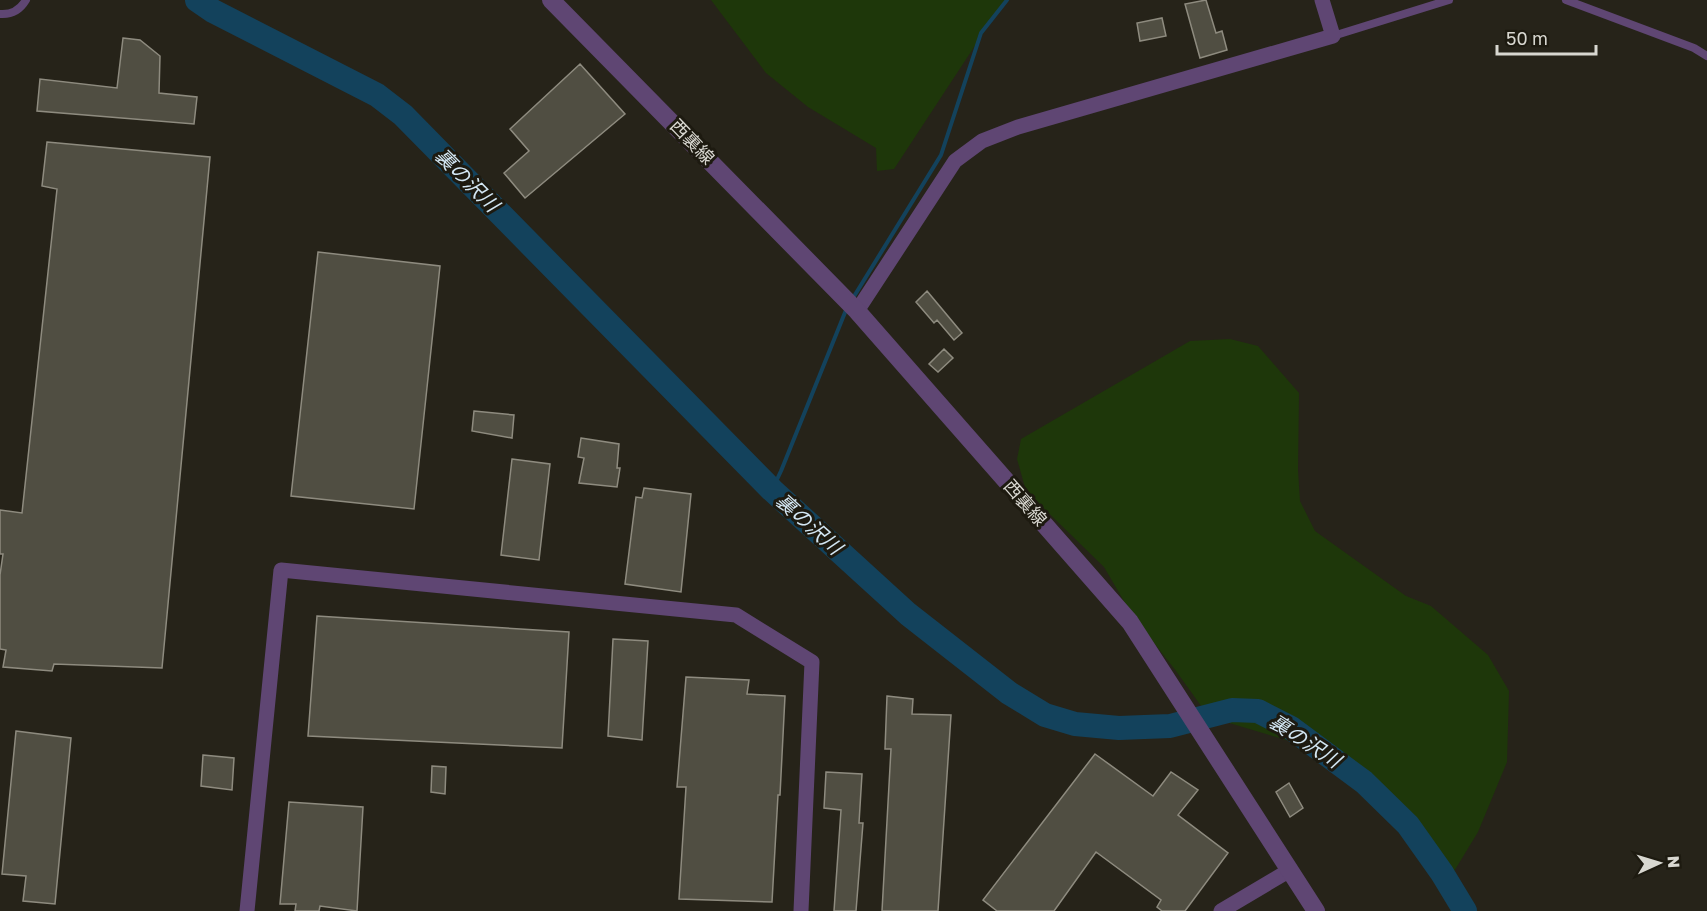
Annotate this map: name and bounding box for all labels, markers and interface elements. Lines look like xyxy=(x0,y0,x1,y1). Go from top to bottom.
scale bar xyxy=(1497,18,1596,56)
text: 50 m xyxy=(1506,27,1548,49)
street label: 西裏線 xyxy=(666,114,719,168)
water label: 裏の沢川 xyxy=(431,143,506,217)
street label: 西裏線 xyxy=(1000,475,1052,530)
water label: 裏の沢川 xyxy=(772,488,849,560)
water label: 裏の沢川 xyxy=(1265,708,1347,773)
north arrow xyxy=(1629,833,1689,893)
text: N xyxy=(1664,855,1684,869)

